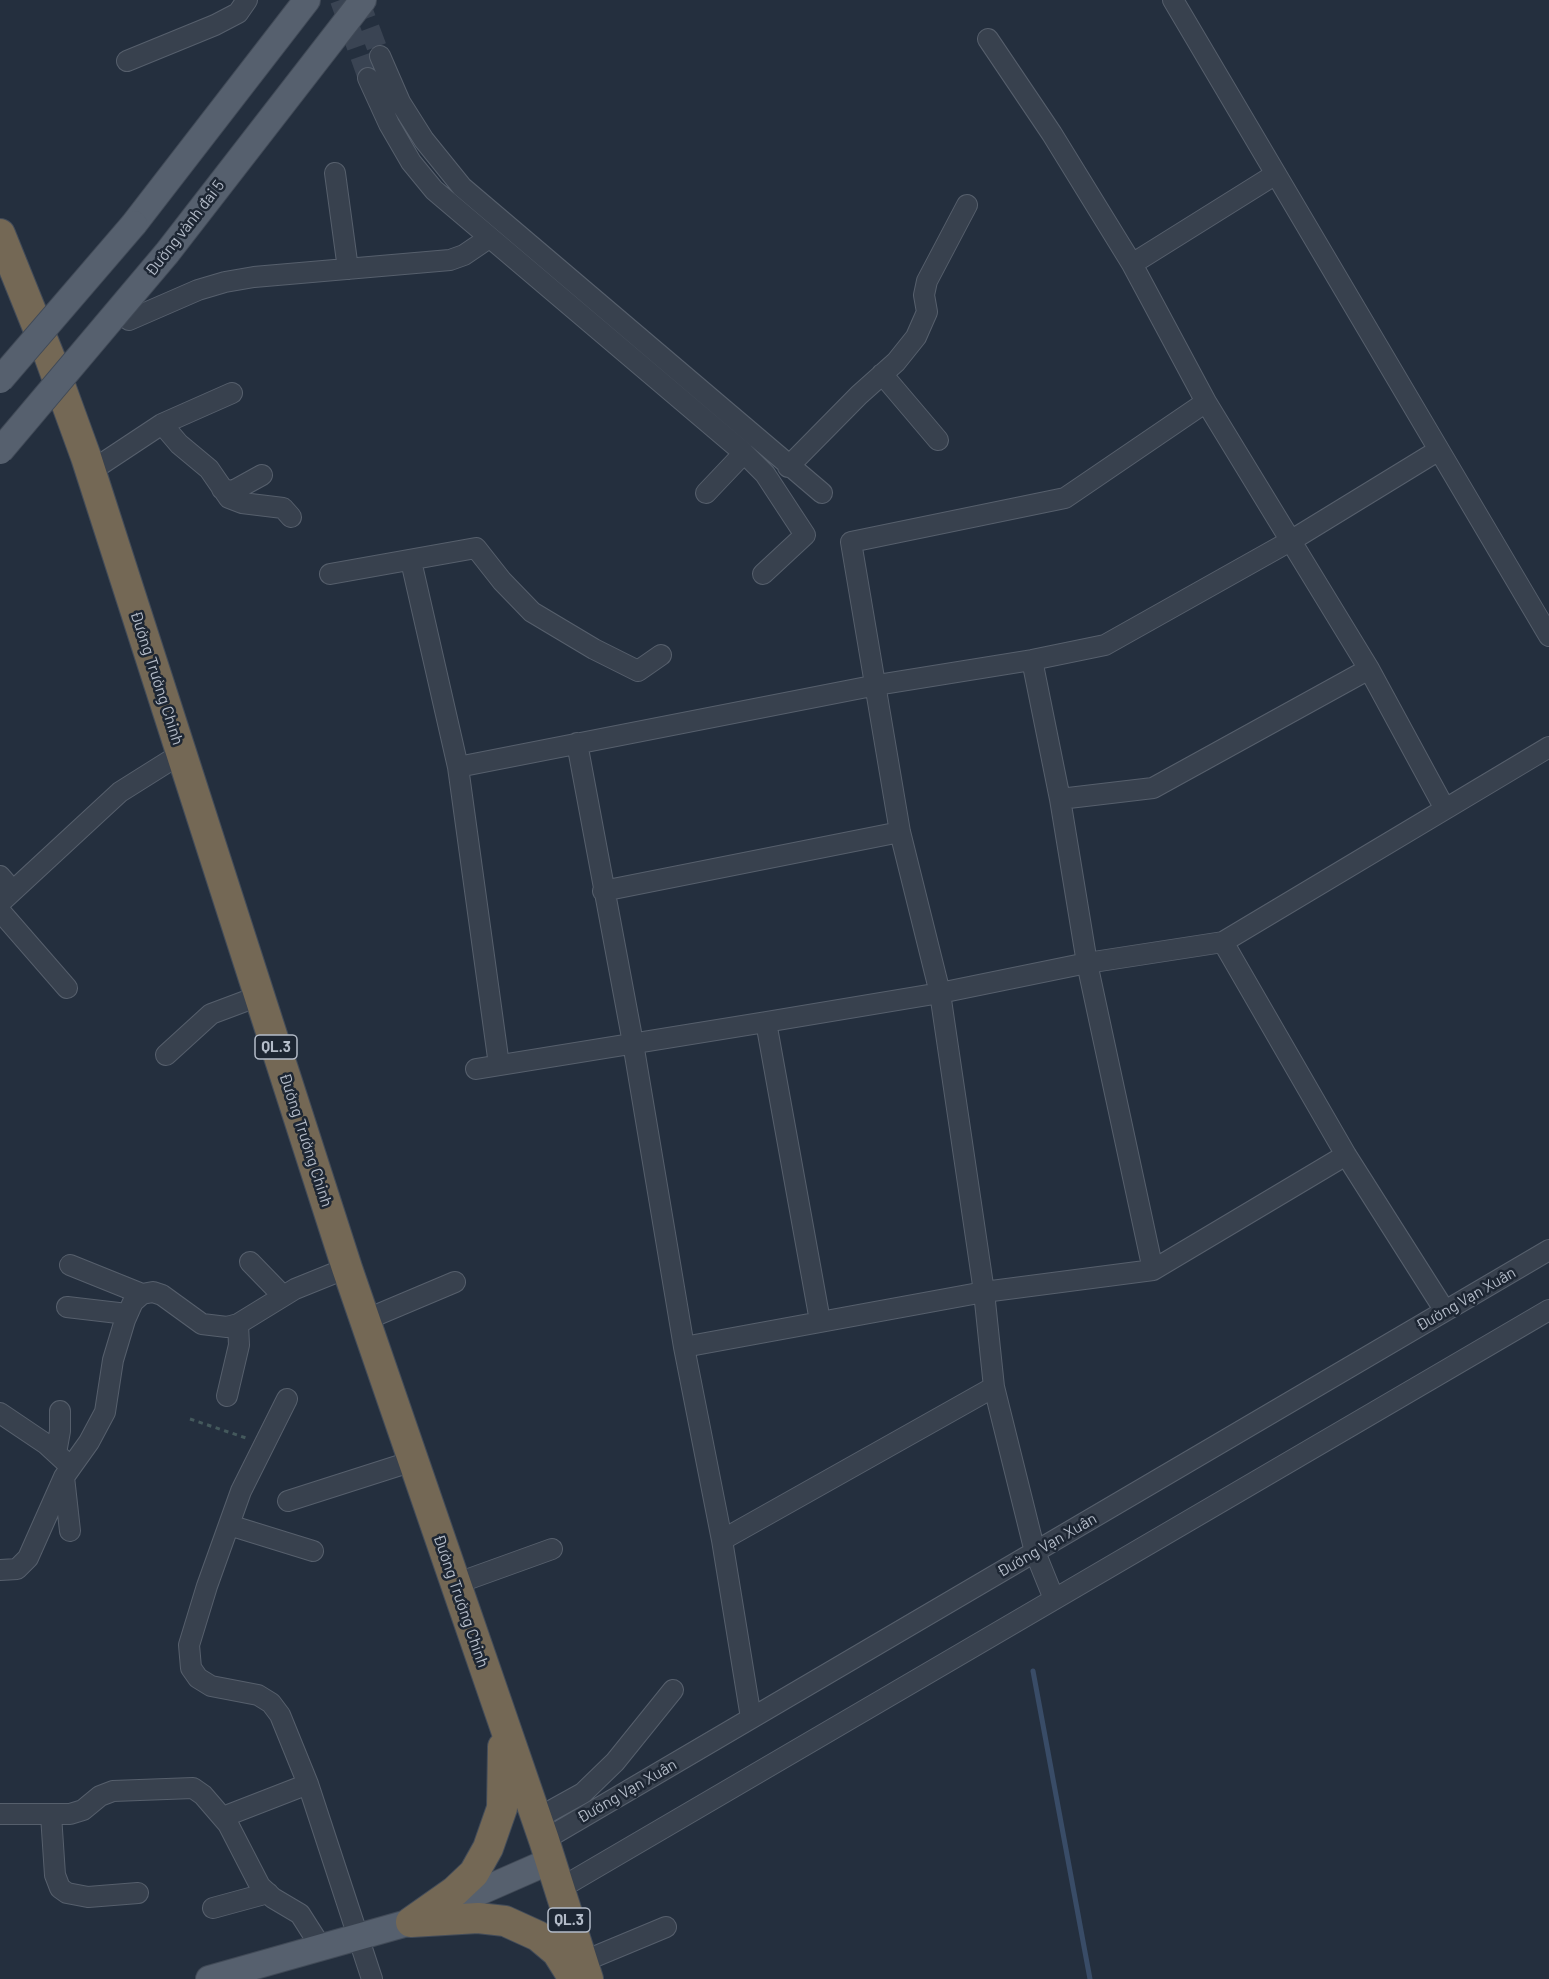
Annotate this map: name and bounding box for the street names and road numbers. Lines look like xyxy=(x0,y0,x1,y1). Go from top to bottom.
street label: Đường vành đai 5 xyxy=(142,176,228,280)
street label: Đường Trường Chinh xyxy=(126,609,188,747)
road number: QL.3 xyxy=(255,1035,297,1059)
street label: Đường Trường Chinh xyxy=(275,1071,337,1209)
street label: Đường Vạn Xuân xyxy=(1413,1263,1519,1335)
street label: Đường Vạn Xuân xyxy=(994,1509,1100,1581)
street label: Đường Trường Chinh xyxy=(429,1532,493,1670)
street label: Đường Vạn Xuân xyxy=(574,1755,680,1827)
road number: QL.3 xyxy=(548,1908,590,1932)

